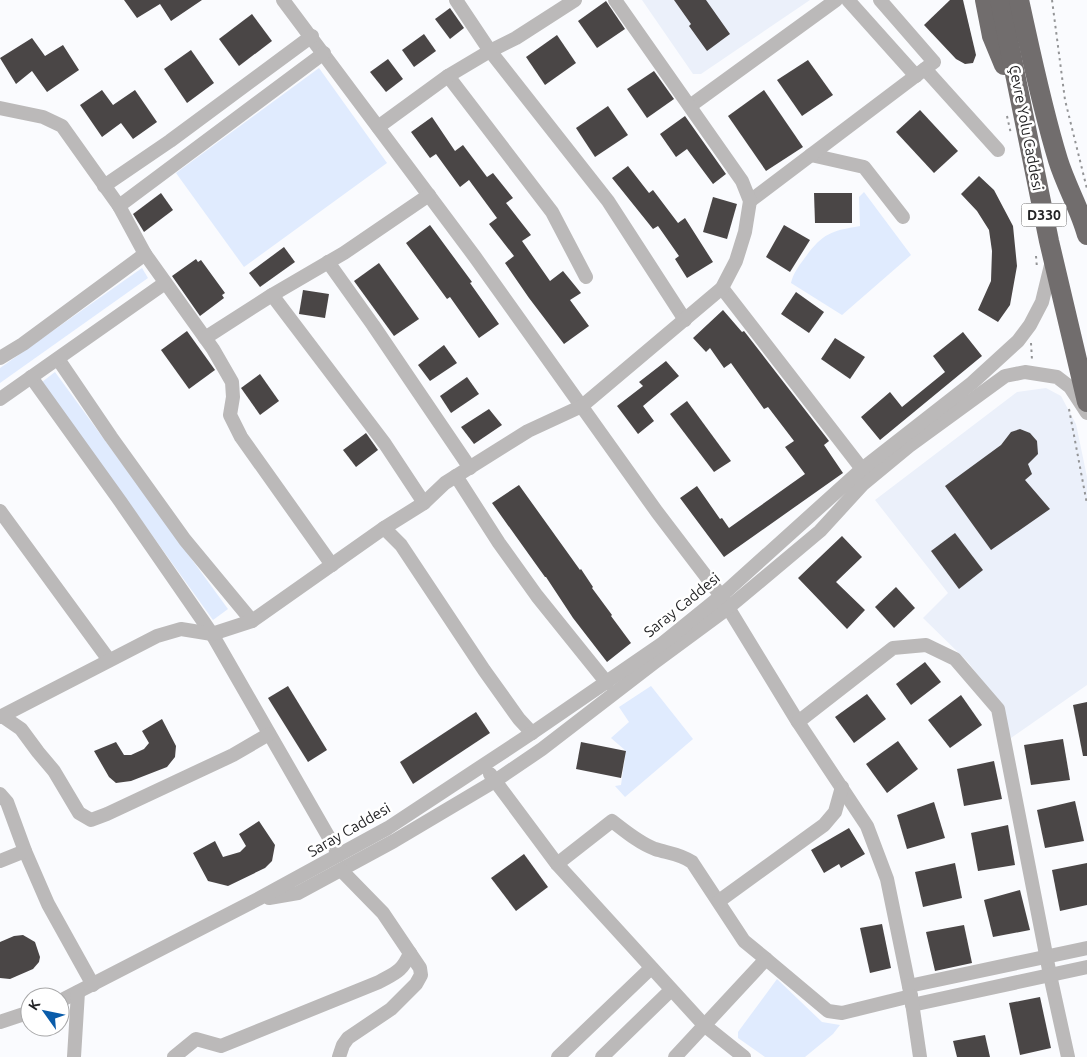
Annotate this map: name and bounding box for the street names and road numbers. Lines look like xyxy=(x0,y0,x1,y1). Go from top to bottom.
street label: Çevre Yolu Caddesi xyxy=(1006,64,1047,192)
road number: D330 xyxy=(1022,204,1066,226)
street label: Saray Caddesi xyxy=(640,569,723,640)
street label: Saray Caddesi xyxy=(304,799,393,860)

